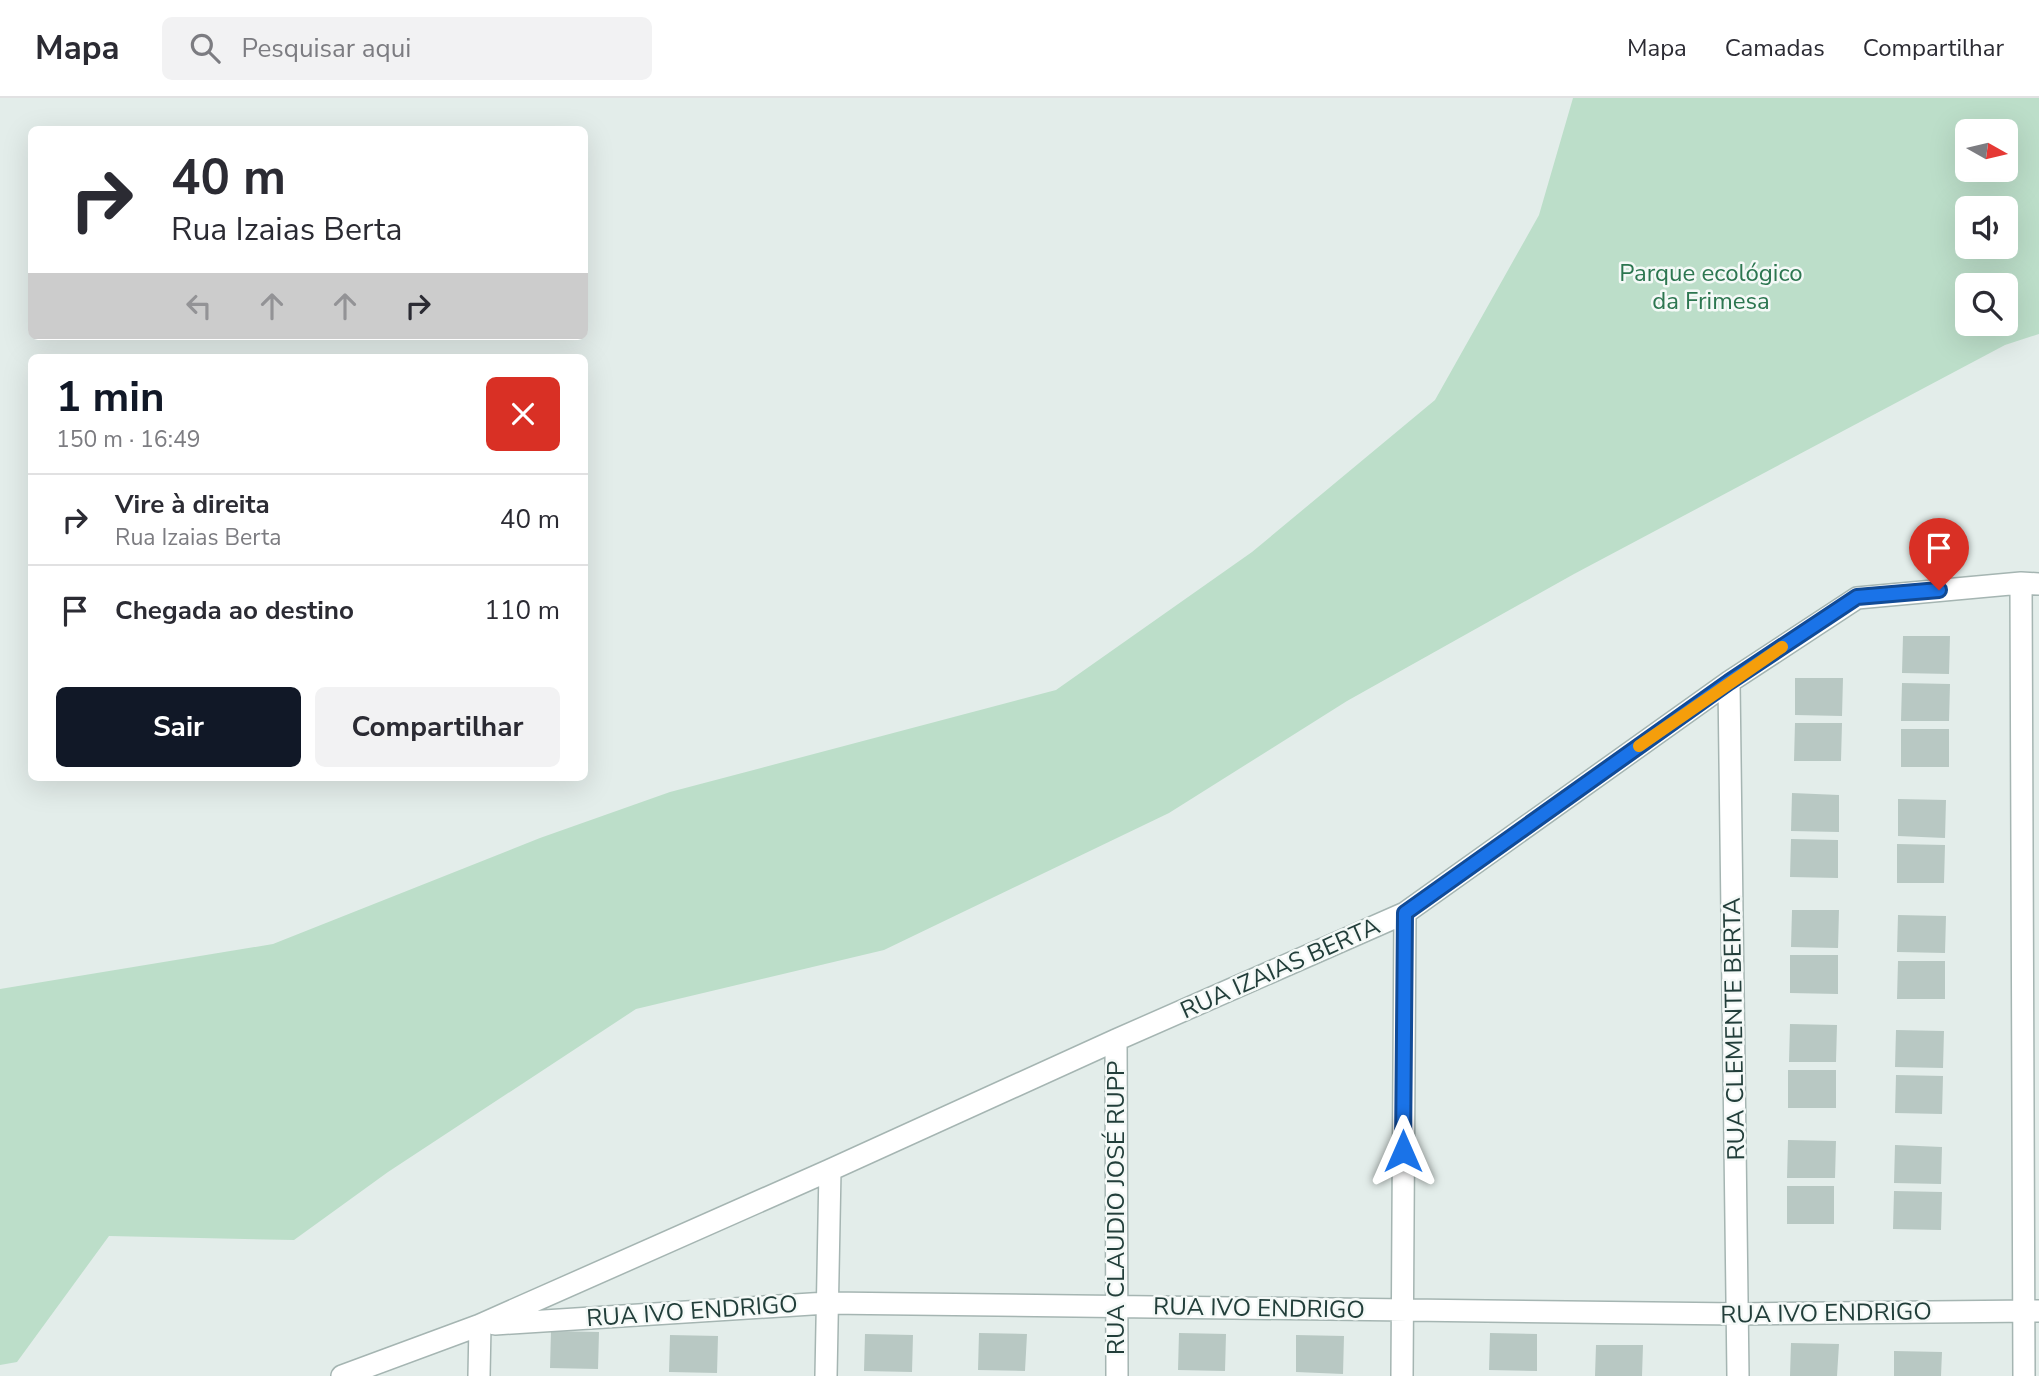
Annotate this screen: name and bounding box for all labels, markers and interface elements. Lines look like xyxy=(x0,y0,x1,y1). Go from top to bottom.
search box xyxy=(162,17,652,80)
text: Mapa xyxy=(35,26,120,71)
icon: search xyxy=(186,29,224,67)
text: Pesquisar aqui xyxy=(242,31,411,66)
text: Mapa xyxy=(1627,32,1687,64)
text: Camadas xyxy=(1725,32,1825,64)
text: Compartilhar xyxy=(1863,32,2004,64)
north arrow xyxy=(1955,119,2018,182)
map controls xyxy=(1955,119,2018,336)
text: 40 m xyxy=(171,144,286,211)
icon: right xyxy=(56,154,147,245)
button: sound xyxy=(1955,196,2018,259)
text: Rua Izaias Berta xyxy=(171,208,402,251)
park label: Parque ecológico da Frimesa xyxy=(1619,257,1803,317)
button: search xyxy=(1955,273,2018,336)
icon: left xyxy=(180,287,218,325)
icon: ahead xyxy=(253,287,291,325)
icon: ahead xyxy=(326,287,364,325)
icon: right xyxy=(399,287,437,325)
text: 1 min xyxy=(56,369,165,426)
button: close xyxy=(486,377,560,451)
text: 150 m · 16:49 xyxy=(56,424,201,455)
text: Vire à direita xyxy=(115,487,270,522)
icon: right xyxy=(56,501,94,539)
text: 40 m xyxy=(500,502,560,537)
pin xyxy=(1909,518,1969,590)
text: Rua Izaias Berta xyxy=(115,522,281,553)
icon: arrive xyxy=(1920,529,1958,567)
icon: arrive xyxy=(56,592,94,630)
text: Chegada ao destino xyxy=(115,593,354,628)
text: 110 m xyxy=(484,593,560,628)
button: Sair xyxy=(56,687,301,767)
button: Compartilhar xyxy=(315,687,560,767)
street label: RUA CLEMENTE BERTA xyxy=(1716,897,1752,1161)
street label: RUA IZAIAS BERTA xyxy=(1175,909,1385,1026)
street label: RUA CLAUDIO JOSÉ RUPP xyxy=(1100,1061,1132,1355)
position arrow xyxy=(1366,1114,1440,1188)
street label: RUA IVO ENDRIGO xyxy=(585,1288,799,1334)
street label: RUA IVO ENDRIGO xyxy=(1153,1290,1365,1326)
street label: RUA IVO ENDRIGO xyxy=(1720,1295,1932,1331)

